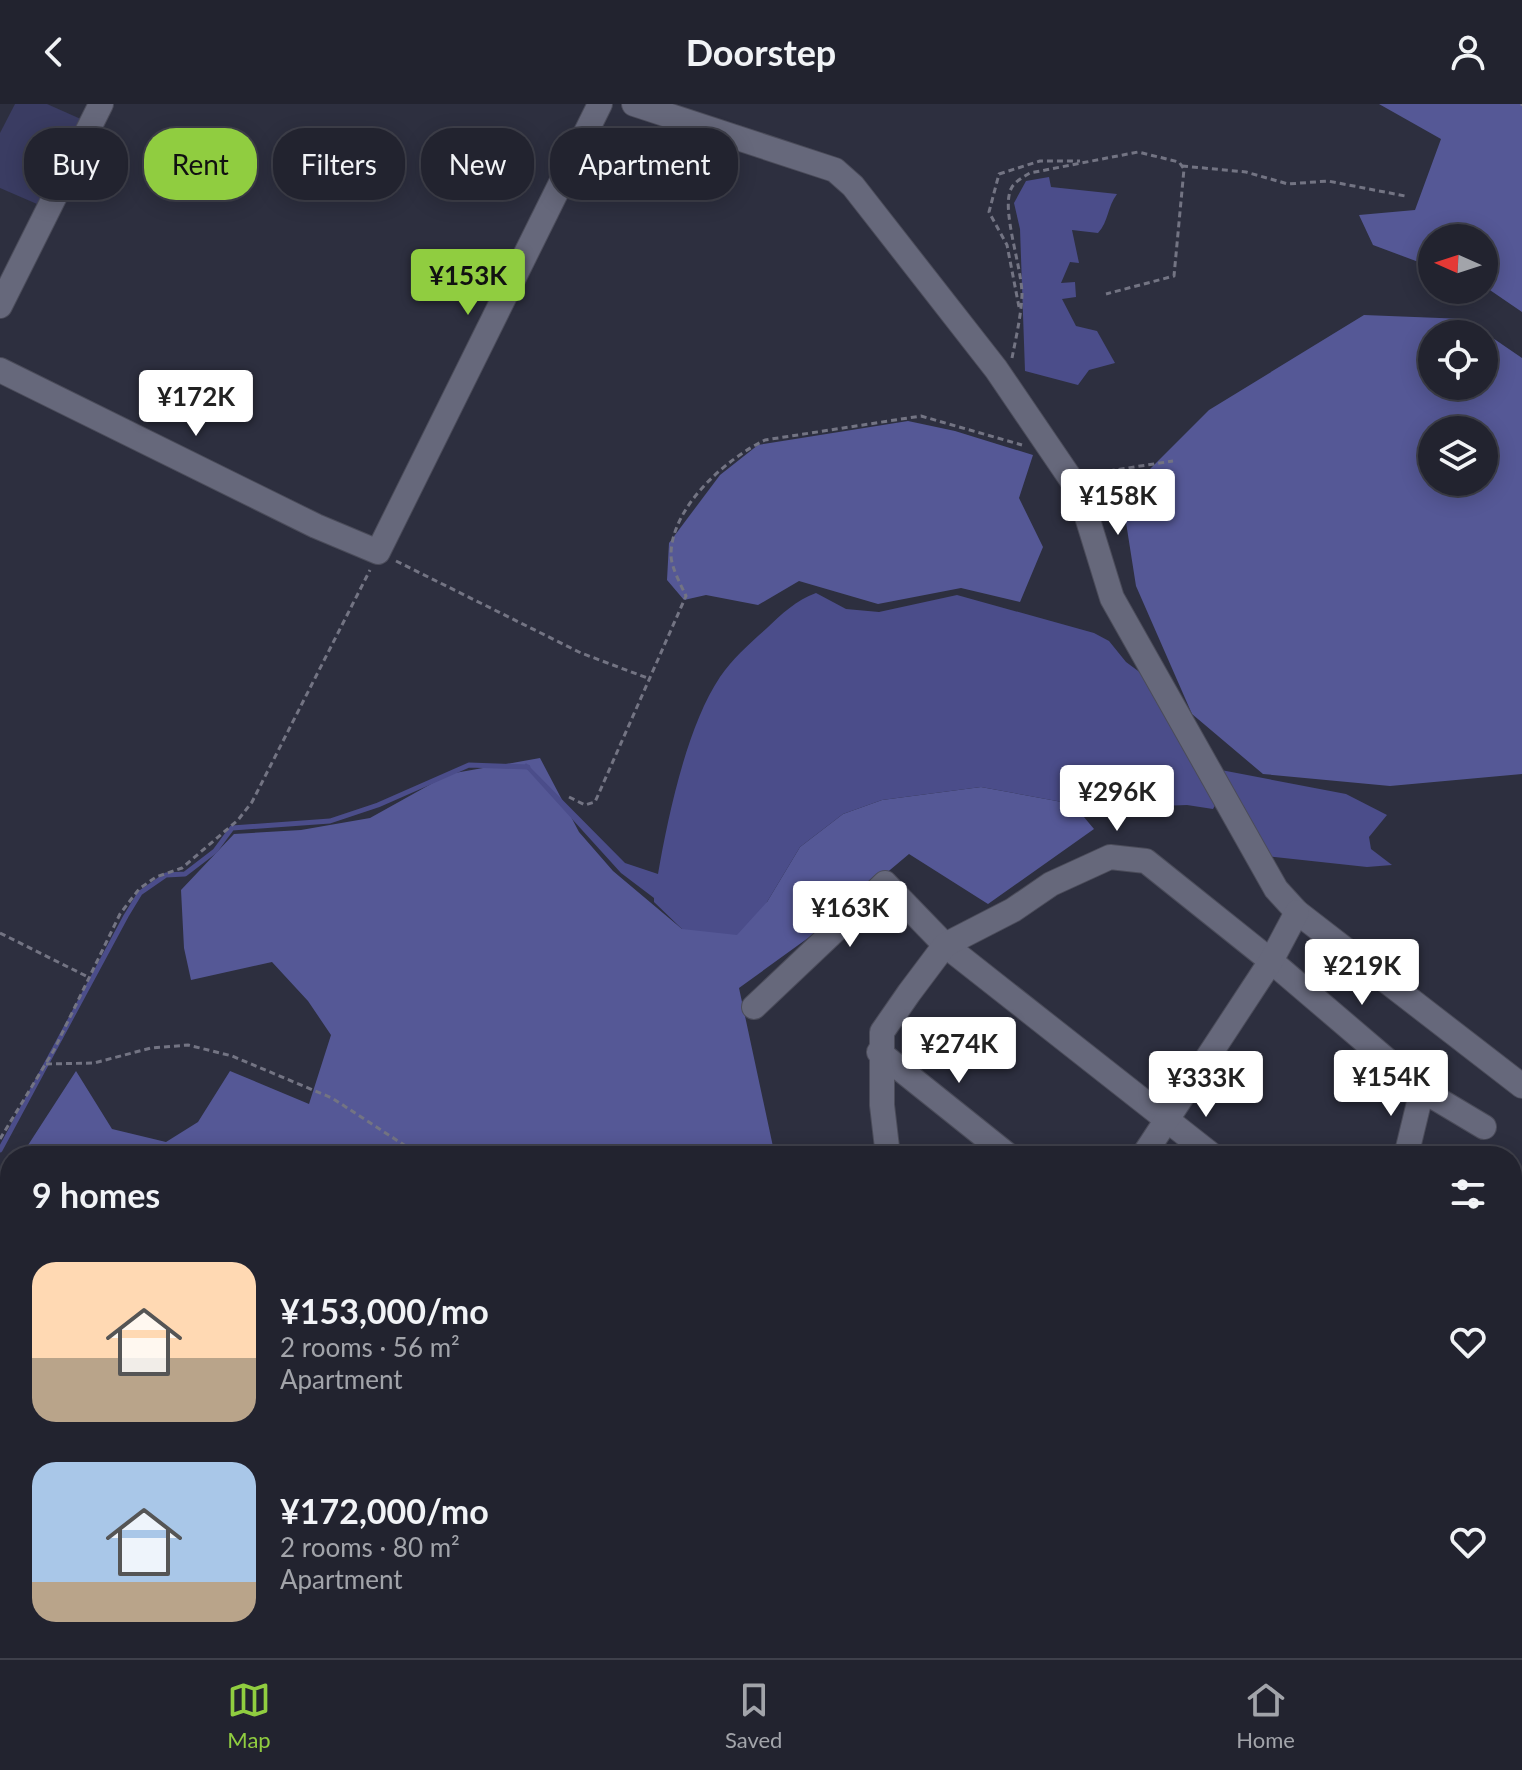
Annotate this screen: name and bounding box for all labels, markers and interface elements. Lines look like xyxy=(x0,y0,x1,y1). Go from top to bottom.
icon: back xyxy=(32,30,76,74)
text: Doorstep xyxy=(686,30,836,74)
icon: person xyxy=(1446,30,1490,74)
chip: Buy xyxy=(24,128,128,200)
chip: Rent xyxy=(144,128,257,200)
chip: Filters xyxy=(273,128,405,200)
chip: New xyxy=(421,128,534,200)
chip: Apartment xyxy=(550,128,738,200)
north arrow xyxy=(1418,224,1498,304)
map controls xyxy=(1418,224,1498,496)
pin: ¥153K xyxy=(412,249,524,317)
text: ¥153K xyxy=(429,259,507,291)
button: locate xyxy=(1418,320,1498,400)
pin: ¥172K xyxy=(140,370,252,438)
text: ¥172K xyxy=(157,380,235,412)
button: layers xyxy=(1418,416,1498,496)
pin: ¥158K xyxy=(1062,469,1174,537)
text: ¥158K xyxy=(1079,479,1157,511)
pin: ¥296K xyxy=(1061,765,1173,833)
text: ¥296K xyxy=(1078,775,1156,807)
pin: ¥163K xyxy=(794,881,906,949)
text: ¥163K xyxy=(811,891,889,923)
pin: ¥219K xyxy=(1306,939,1418,1007)
text: ¥219K xyxy=(1323,949,1401,981)
pin: ¥274K xyxy=(903,1017,1015,1085)
text: ¥274K xyxy=(920,1027,998,1059)
pin: ¥154K xyxy=(1335,1050,1447,1118)
pin: ¥333K xyxy=(1150,1051,1262,1119)
text: ¥154K xyxy=(1352,1060,1430,1092)
text: ¥333K xyxy=(1167,1061,1245,1093)
icon: filters xyxy=(1446,1172,1490,1216)
text: 9 homes xyxy=(32,1174,160,1215)
text: ¥153,000/mo xyxy=(280,1290,489,1331)
icon: home xyxy=(96,1294,192,1390)
icon: heart xyxy=(1446,1320,1490,1364)
text: 2 rooms · 56 m² xyxy=(280,1331,460,1363)
text: Apartment xyxy=(280,1363,403,1395)
text: ¥172,000/mo xyxy=(280,1490,489,1531)
icon: home xyxy=(96,1494,192,1590)
icon: heart xyxy=(1446,1520,1490,1564)
text: 2 rooms · 80 m² xyxy=(280,1531,460,1563)
text: Apartment xyxy=(280,1563,403,1595)
tab: Map xyxy=(227,1678,271,1753)
tab: Saved xyxy=(725,1678,782,1753)
tab: Home xyxy=(1236,1678,1295,1753)

